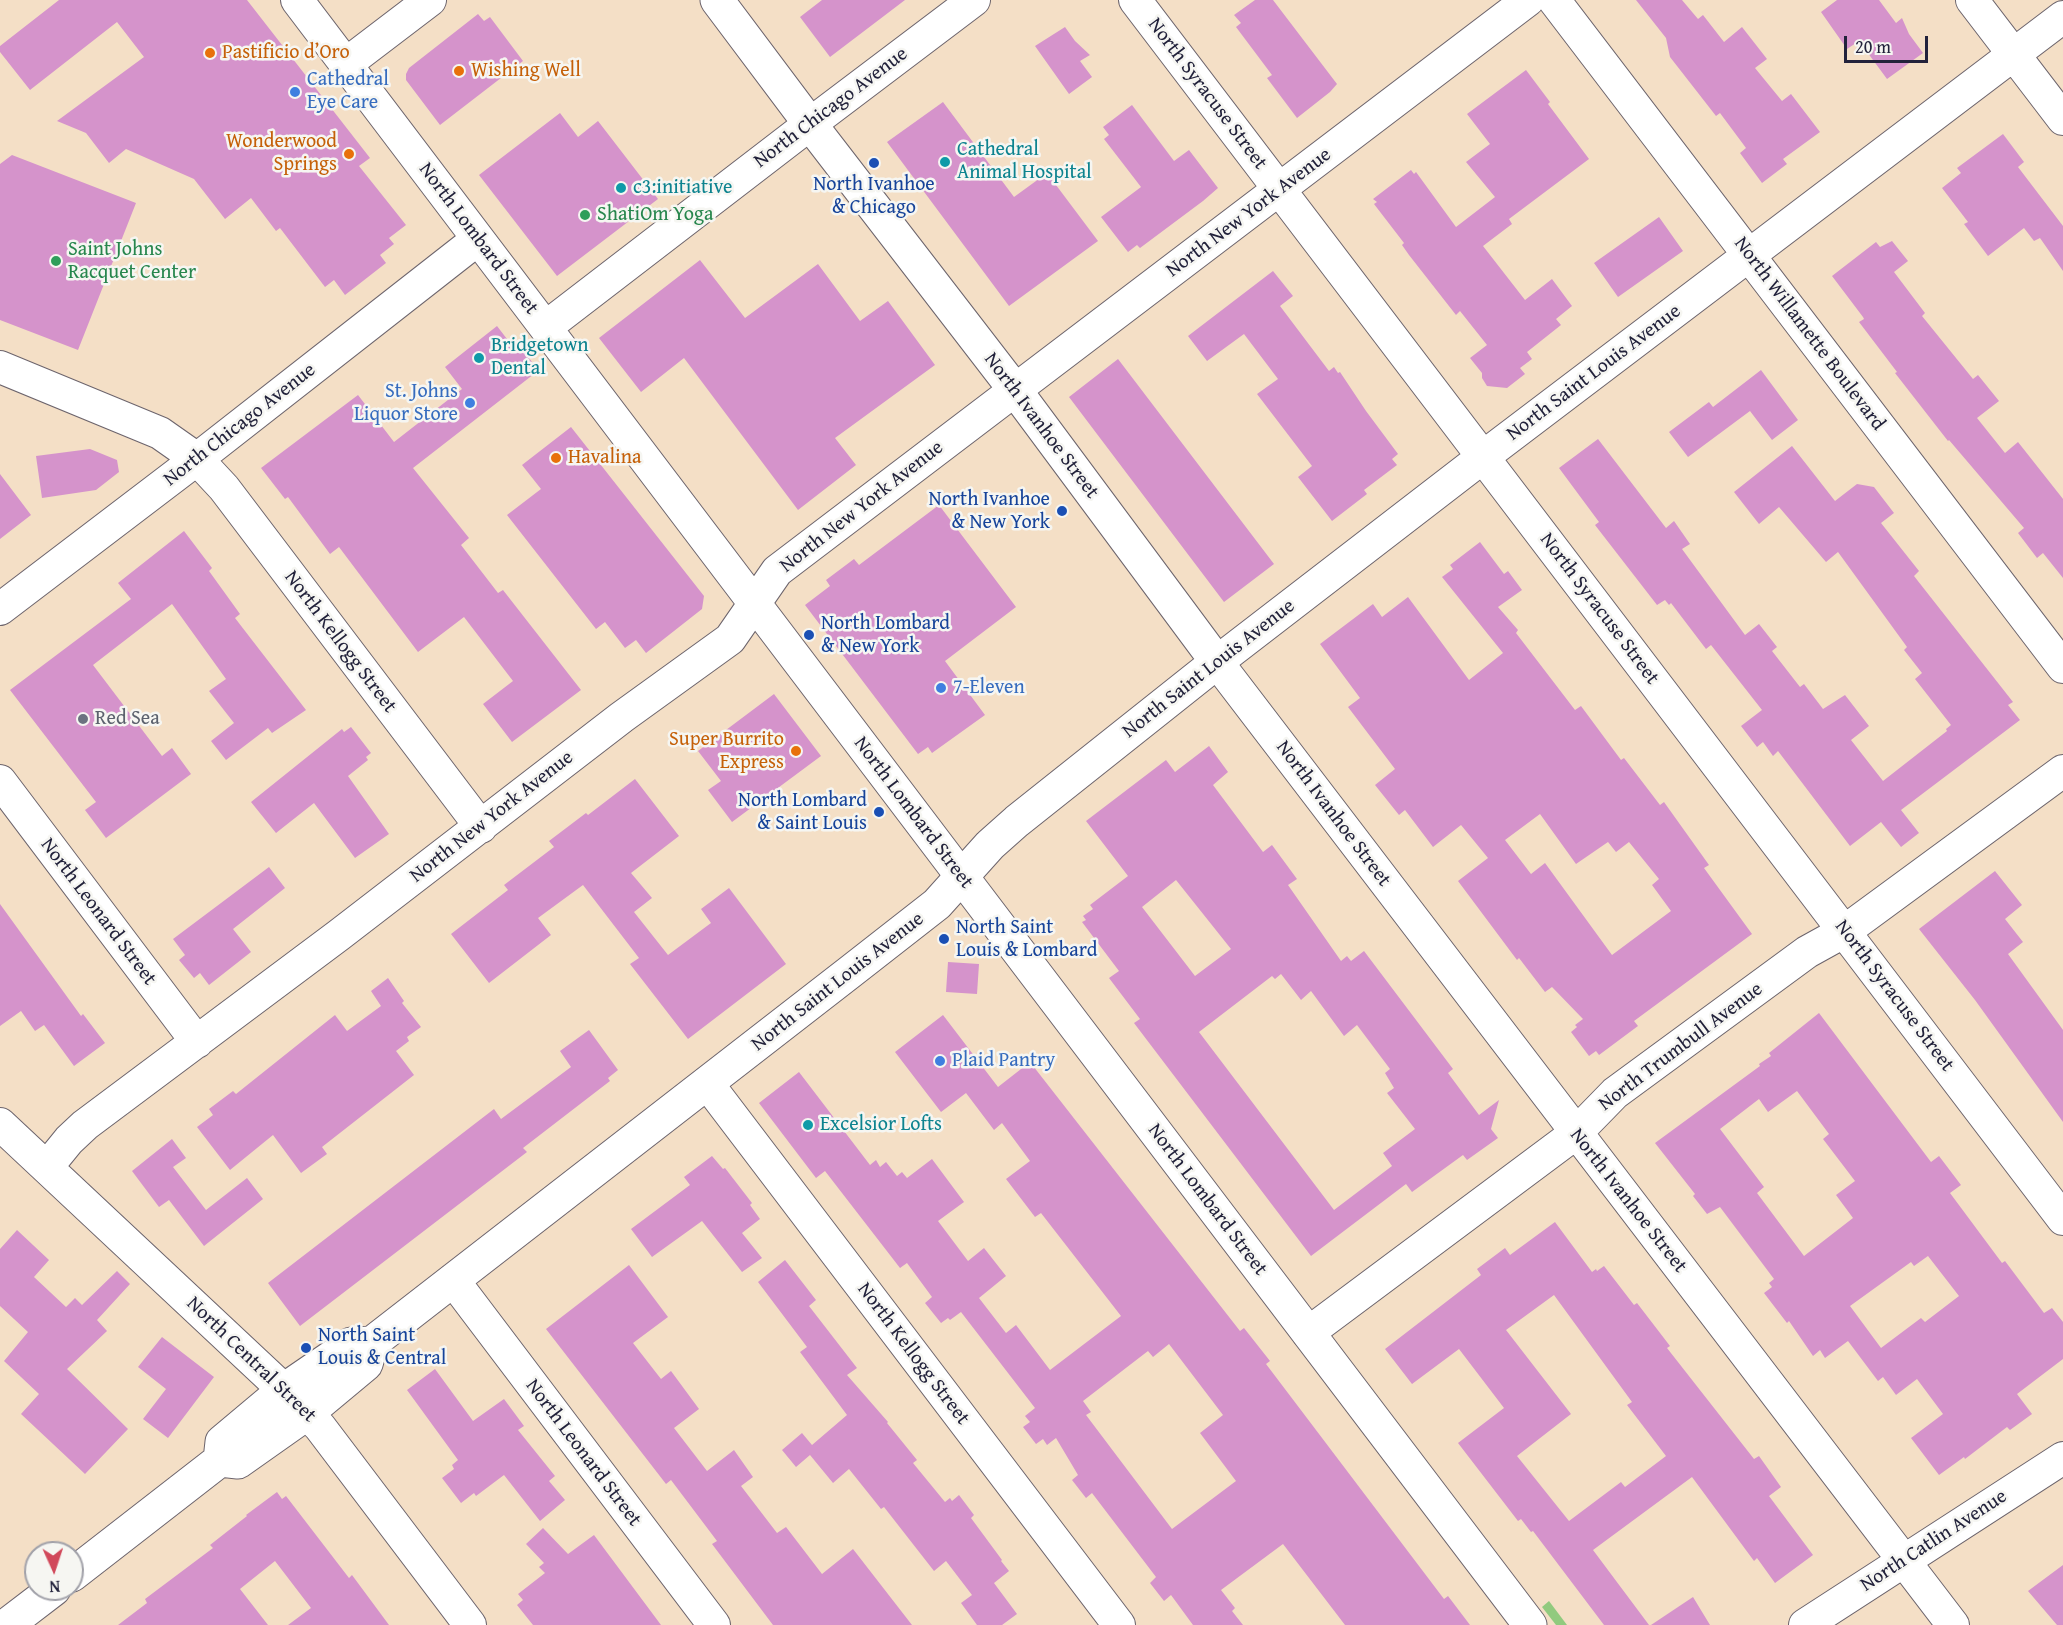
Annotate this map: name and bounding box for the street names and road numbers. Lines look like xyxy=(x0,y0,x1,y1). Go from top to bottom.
street label: North Syracuse Street xyxy=(1142,14,1272,174)
street label: North Chicago Avenue xyxy=(749,42,913,174)
street label: North New York Avenue xyxy=(1162,143,1336,283)
street label: North Lombard Street xyxy=(413,158,543,320)
street label: North Willamette Boulevard xyxy=(1728,232,1890,436)
street label: North Saint Louis Avenue xyxy=(1502,300,1686,446)
street label: North Ivanhoe Street xyxy=(978,348,1104,504)
street label: North Chicago Avenue xyxy=(159,358,321,492)
street label: North New York Avenue xyxy=(776,436,948,578)
street label: North Syracuse Street xyxy=(1534,529,1664,689)
street label: North Kellogg Street xyxy=(279,566,401,718)
street label: North Saint Louis Avenue xyxy=(1118,594,1300,744)
street label: North Lombard Street xyxy=(848,732,978,894)
street label: North Ivanhoe Street xyxy=(1270,736,1396,892)
street label: North New York Avenue xyxy=(406,746,578,888)
street label: North Leonard Street xyxy=(35,834,161,990)
street label: North Saint Louis Avenue xyxy=(747,907,929,1057)
street label: North Syracuse Street xyxy=(1829,916,1959,1076)
street label: North Trumbull Avenue xyxy=(1594,978,1768,1116)
street label: North Lombard Street xyxy=(1142,1119,1272,1281)
street label: North Ivanhoe Street xyxy=(1564,1124,1692,1278)
street label: North Kellogg Street xyxy=(852,1278,974,1430)
street label: North Central Street xyxy=(181,1292,321,1428)
street label: North Leonard Street xyxy=(520,1375,646,1531)
street label: North Catlin Avenue xyxy=(1856,1485,2012,1597)

